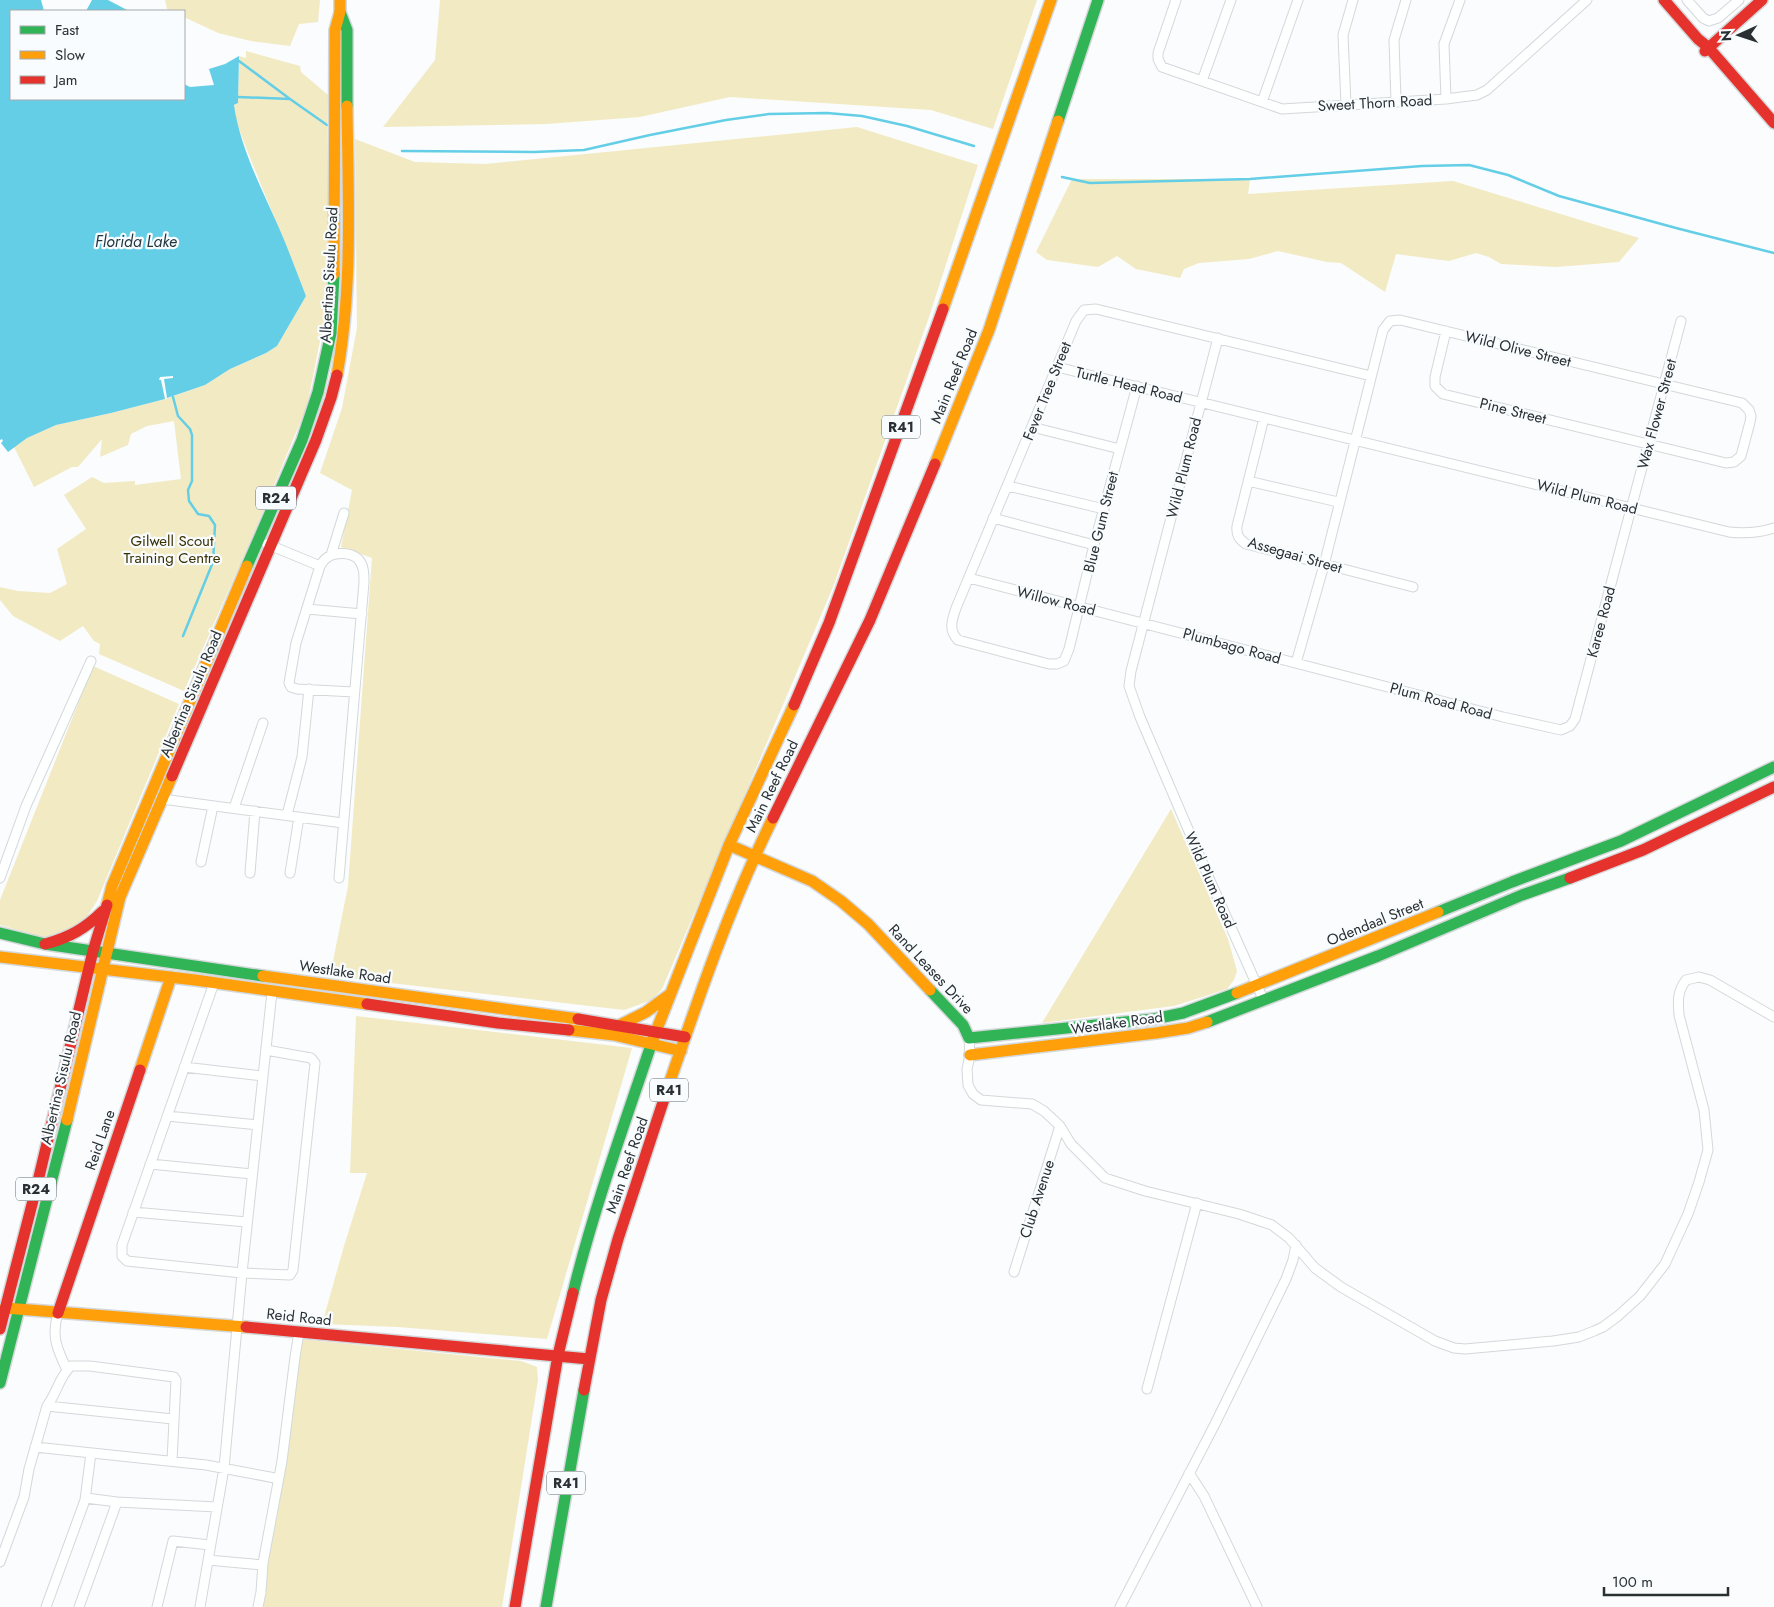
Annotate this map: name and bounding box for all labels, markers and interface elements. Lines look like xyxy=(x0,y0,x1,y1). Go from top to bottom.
legend xyxy=(10,10,185,100)
north arrow xyxy=(1714,10,1764,60)
text: Fast xyxy=(55,19,79,41)
text: N xyxy=(1716,30,1736,42)
text: Slow xyxy=(55,44,86,66)
text: Jam xyxy=(53,69,78,91)
street label: Sweet Thorn Road xyxy=(1317,89,1433,117)
street label: Albertina Sisulu Road xyxy=(314,206,344,344)
water label: Florida Lake xyxy=(95,230,177,253)
street label: Main Reef Road xyxy=(925,325,983,427)
street label: Wild Olive Street xyxy=(1463,325,1574,373)
street label: Fever Tree Street xyxy=(1017,338,1077,444)
street label: Wax Flower Street xyxy=(1632,356,1682,472)
street label: Turtle Head Road xyxy=(1073,361,1185,409)
street label: Pine Street xyxy=(1477,392,1549,430)
street label: Wild Plum Road xyxy=(1161,415,1207,521)
road number: R41 xyxy=(882,416,920,438)
street label: Blue Gum Street xyxy=(1078,469,1124,575)
street label: Wild Plum Road xyxy=(1534,474,1640,520)
road number: R24 xyxy=(256,486,296,509)
park label: Gilwell Scout Training Centre xyxy=(124,530,221,569)
street label: Assegaai Street xyxy=(1245,531,1345,579)
street label: Willow Road xyxy=(1014,581,1098,621)
street label: Karee Road xyxy=(1581,584,1621,660)
street label: Plumbago Road xyxy=(1181,622,1283,670)
street label: Albertina Sisulu Road xyxy=(154,627,228,761)
street label: Plum Road Road xyxy=(1387,677,1495,725)
street label: Main Reef Road xyxy=(740,736,804,836)
street label: Wild Plum Road xyxy=(1179,828,1241,932)
street label: Odendaal Street xyxy=(1323,892,1427,951)
street label: Rand Leases Drive xyxy=(883,919,979,1019)
street label: Westlake Road xyxy=(298,955,392,989)
street label: Westlake Road xyxy=(1070,1006,1164,1040)
street label: Albertina Sisulu Road xyxy=(35,1009,87,1147)
road number: R41 xyxy=(650,1078,688,1102)
street label: Reid Lane xyxy=(79,1107,121,1173)
street label: Main Reef Road xyxy=(600,1114,654,1216)
street label: Club Avenue xyxy=(1014,1157,1060,1241)
road number: R24 xyxy=(16,1178,56,1200)
street label: Reid Road xyxy=(265,1303,333,1331)
road number: R41 xyxy=(547,1472,585,1495)
scale bar xyxy=(1604,1564,1728,1596)
text: 100 m xyxy=(1612,1571,1653,1593)

